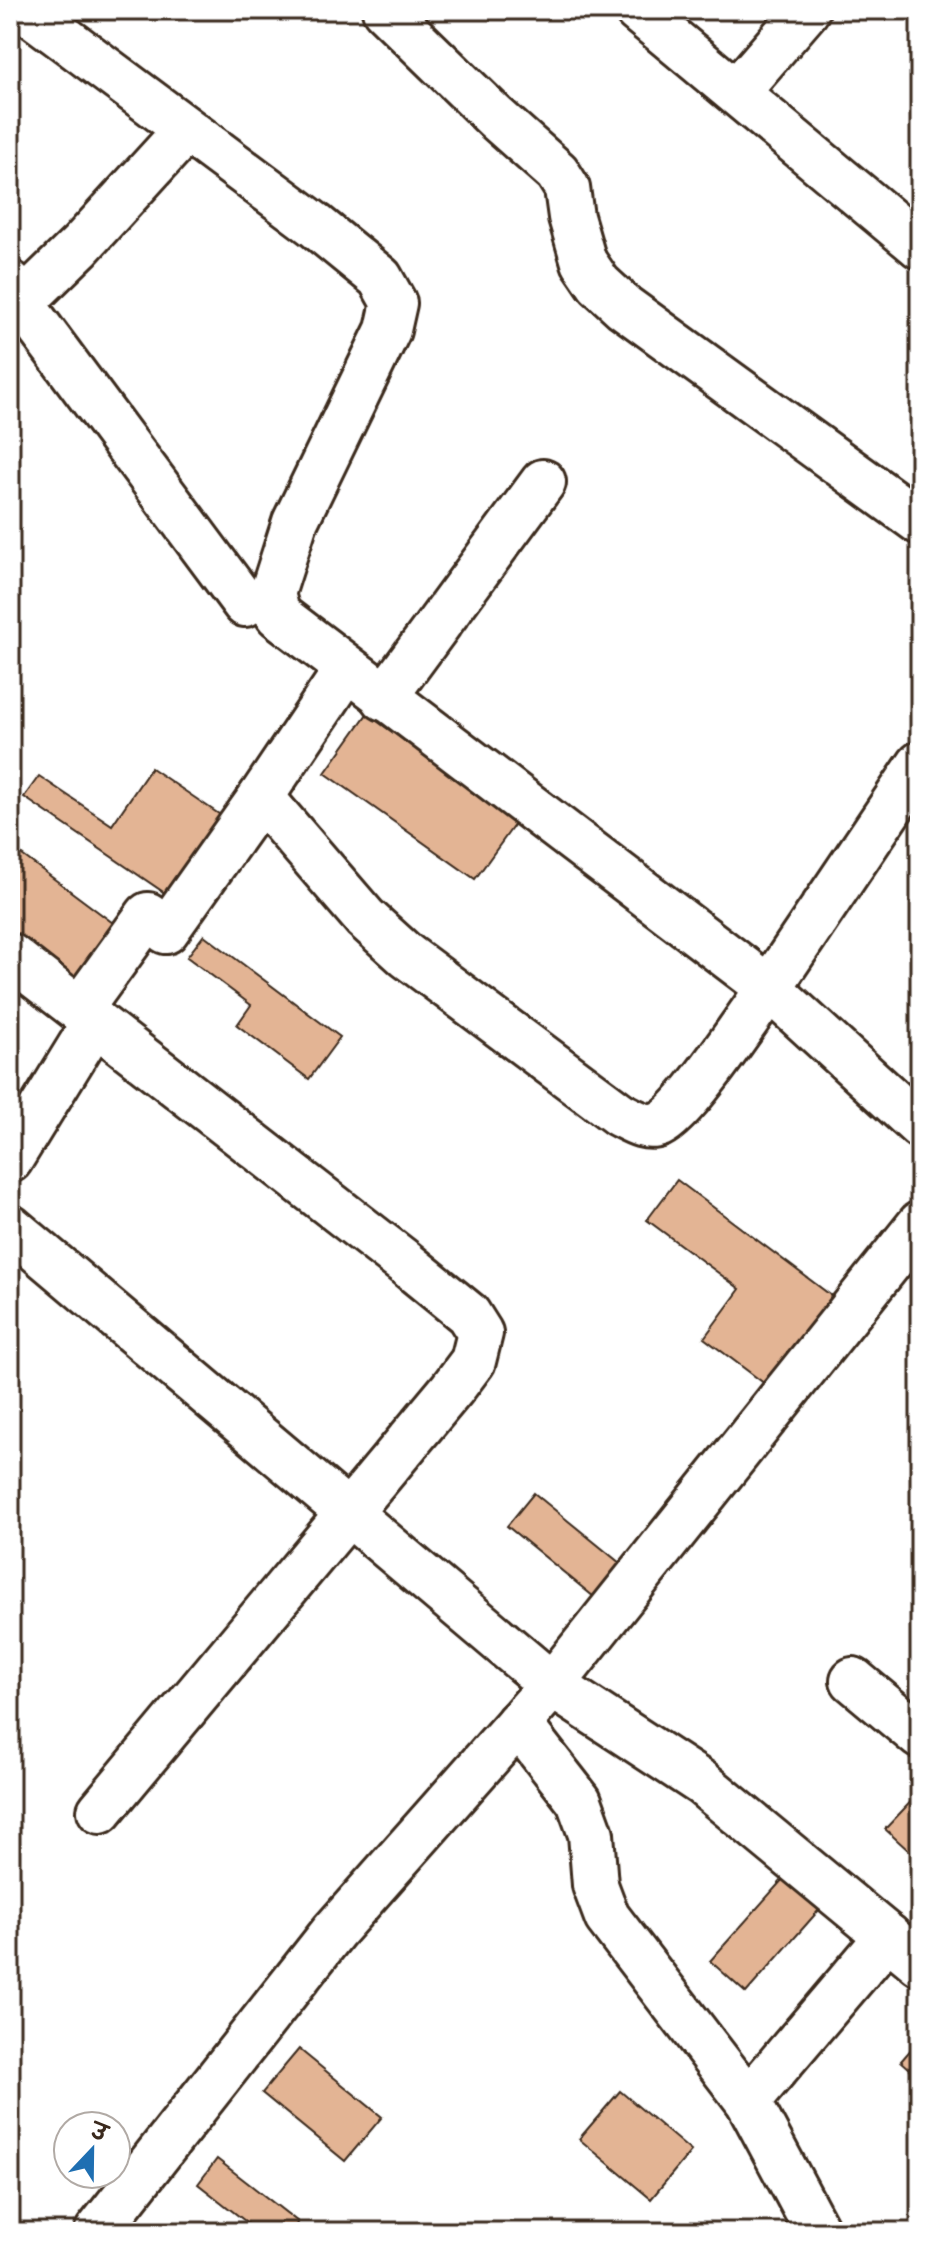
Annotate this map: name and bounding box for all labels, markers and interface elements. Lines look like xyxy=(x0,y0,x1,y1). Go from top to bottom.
north arrow xyxy=(52,2110,132,2190)
text: उ xyxy=(84,2120,112,2151)

